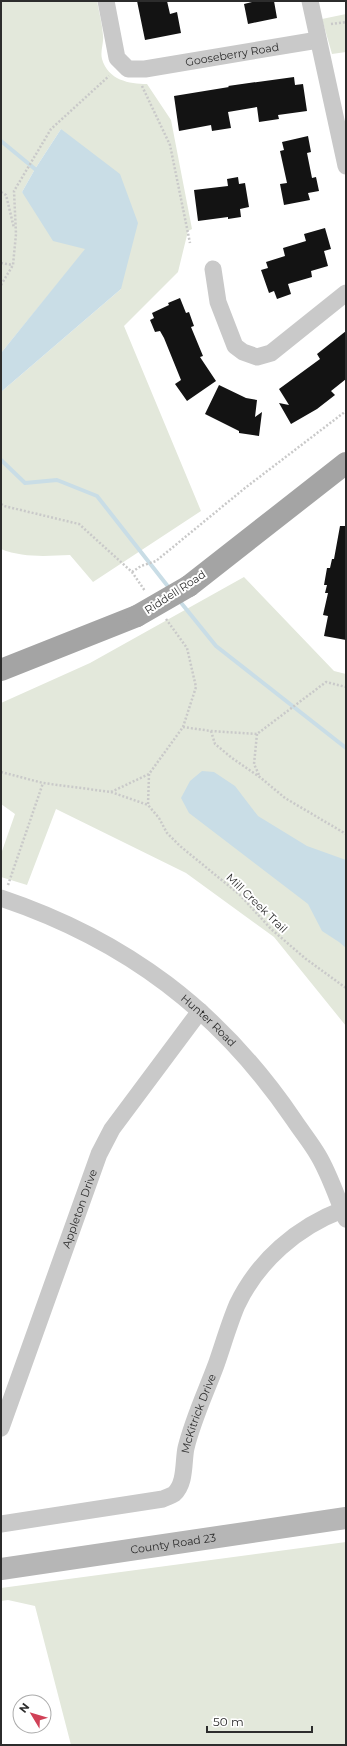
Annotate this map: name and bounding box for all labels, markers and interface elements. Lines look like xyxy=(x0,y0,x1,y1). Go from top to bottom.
street label: Gooseberry Road xyxy=(184,40,280,69)
street label: Riddell Road xyxy=(142,567,208,617)
street label: Mill Creek Trail xyxy=(223,870,291,936)
street label: Hunter Road xyxy=(178,991,239,1050)
street label: Appleton Drive xyxy=(59,1167,100,1250)
street label: McKitrick Drive xyxy=(178,1371,219,1455)
street label: County Road 23 xyxy=(129,1530,217,1557)
north arrow xyxy=(12,1694,52,1734)
text: N xyxy=(16,1700,32,1716)
scale bar xyxy=(207,1708,312,1734)
text: 50 m xyxy=(213,1714,244,1729)

